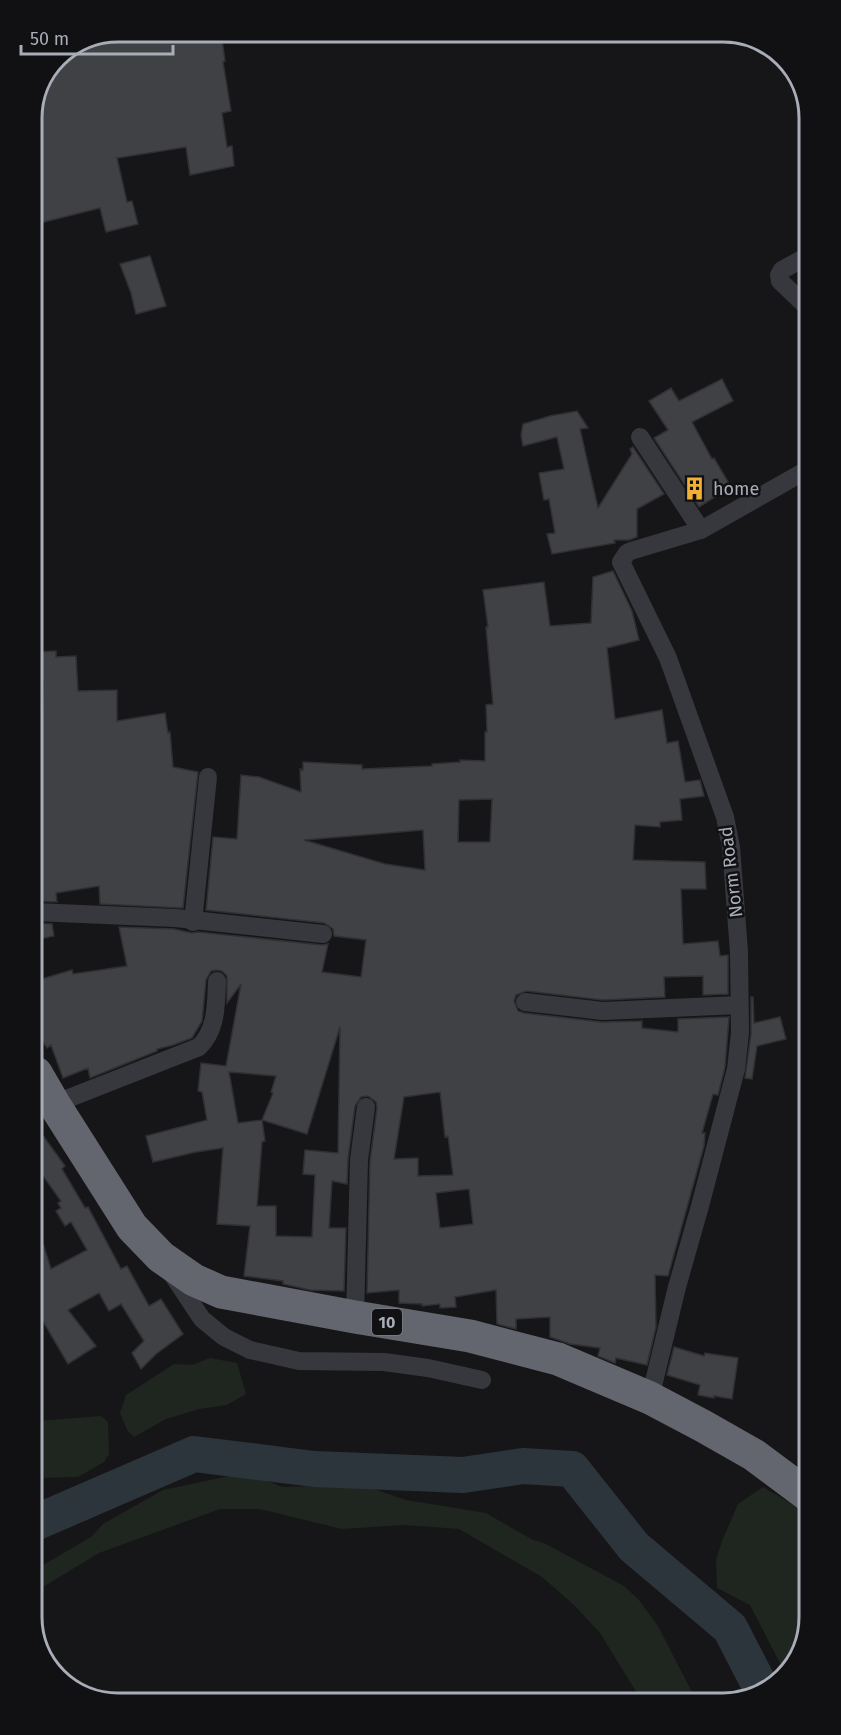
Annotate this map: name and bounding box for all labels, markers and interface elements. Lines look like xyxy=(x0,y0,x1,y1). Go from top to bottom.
scale bar xyxy=(21,18,172,56)
text: 50 m xyxy=(30,28,69,50)
building icon: home xyxy=(682,476,708,502)
place label: home xyxy=(713,478,759,500)
street label: Norm Road xyxy=(715,825,747,919)
road number: 10 xyxy=(372,1309,402,1335)

